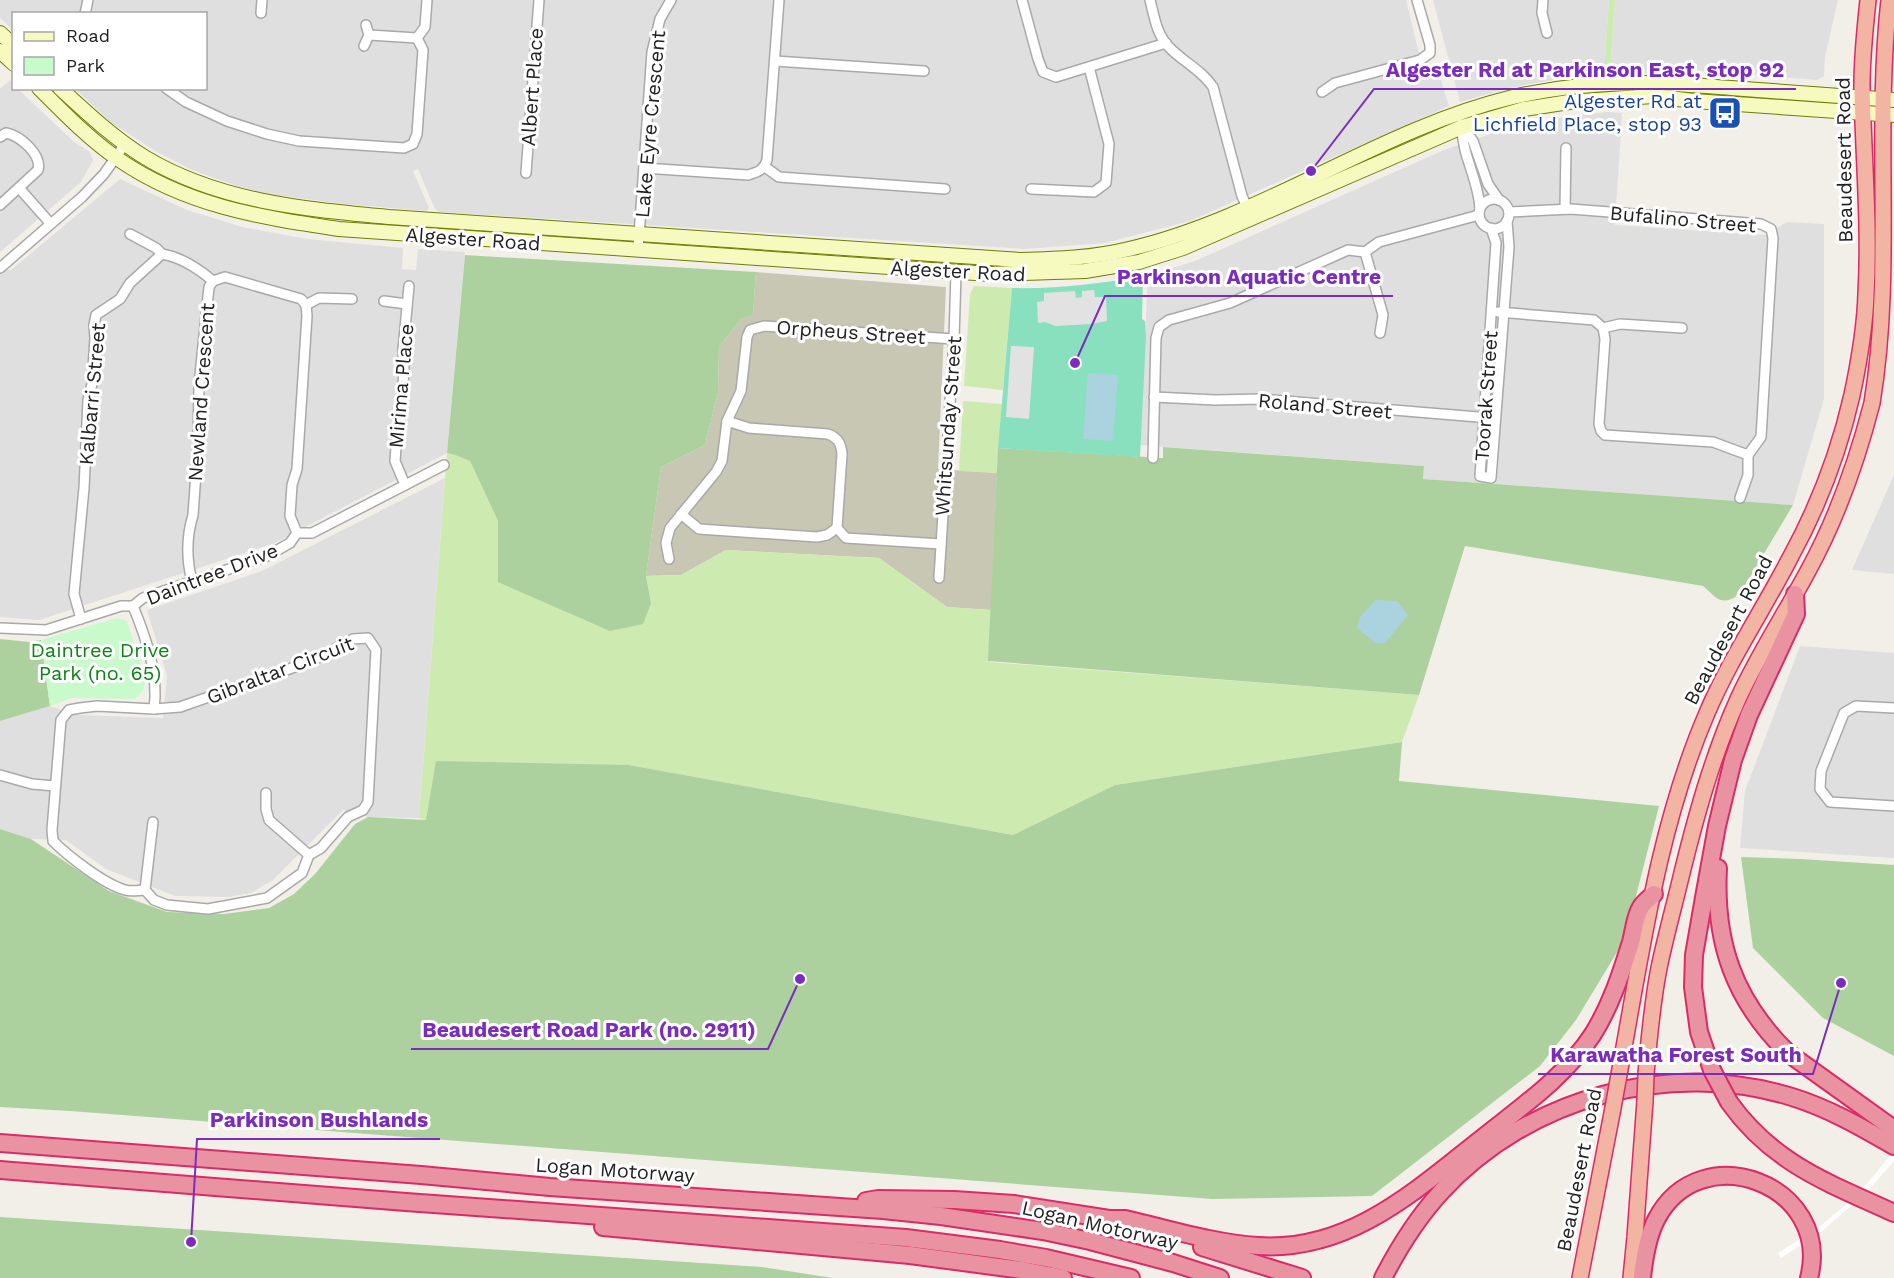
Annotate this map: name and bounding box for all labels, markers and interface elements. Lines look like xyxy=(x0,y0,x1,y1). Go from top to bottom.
legend xyxy=(12,12,207,90)
text: Road xyxy=(66,25,110,46)
street label: Albert Place xyxy=(516,27,548,147)
street label: Lake Eyre Crescent xyxy=(630,29,670,219)
callout: Algester Rd at Parkinson East, stop 92 xyxy=(1374,50,1796,89)
text: Park xyxy=(66,55,105,76)
text: Algester Rd at Parkinson East, stop 92 xyxy=(1386,57,1784,82)
street label: Beaudesert Road xyxy=(1831,77,1857,243)
place label: Algester Rd at Lichfield Place, stop 93 xyxy=(1473,89,1703,136)
bus stop icon: Algester Rd at Lichfield Place, stop 93 xyxy=(1707,95,1743,131)
street label: Bufalino Street xyxy=(1609,201,1758,237)
street label: Algester Road xyxy=(405,222,541,256)
street label: Algester Road xyxy=(890,255,1026,287)
callout: Parkinson Aquatic Centre xyxy=(1105,257,1393,296)
text: Parkinson Aquatic Centre xyxy=(1117,264,1381,289)
street label: Newland Crescent xyxy=(183,301,219,482)
street label: Orpheus Street xyxy=(776,315,927,349)
street label: Kalbarri Street xyxy=(74,321,110,466)
street label: Mirima Place xyxy=(384,323,418,449)
street label: Toorak Street xyxy=(1469,329,1503,462)
street label: Whitsunday Street xyxy=(930,334,966,517)
street label: Roland Street xyxy=(1257,388,1394,424)
street label: Daintree Drive xyxy=(143,538,281,610)
street label: Beaudesert Road xyxy=(1678,551,1778,709)
street label: Gibraltar Circuit xyxy=(203,631,358,709)
park label: Daintree Drive Park (no. 65) xyxy=(30,638,170,685)
callout: Beaudesert Road Park (no. 2911) xyxy=(411,1010,768,1049)
text: Beaudesert Road Park (no. 2911) xyxy=(422,1017,756,1042)
callout: Karawatha Forest South xyxy=(1538,1035,1813,1074)
text: Karawatha Forest South xyxy=(1550,1042,1802,1067)
street label: Beaudesert Road xyxy=(1551,1086,1607,1254)
callout: Parkinson Bushlands xyxy=(197,1100,440,1139)
text: Parkinson Bushlands xyxy=(210,1107,428,1132)
street label: Logan Motorway xyxy=(535,1152,696,1188)
street label: Logan Motorway xyxy=(1020,1195,1181,1255)

